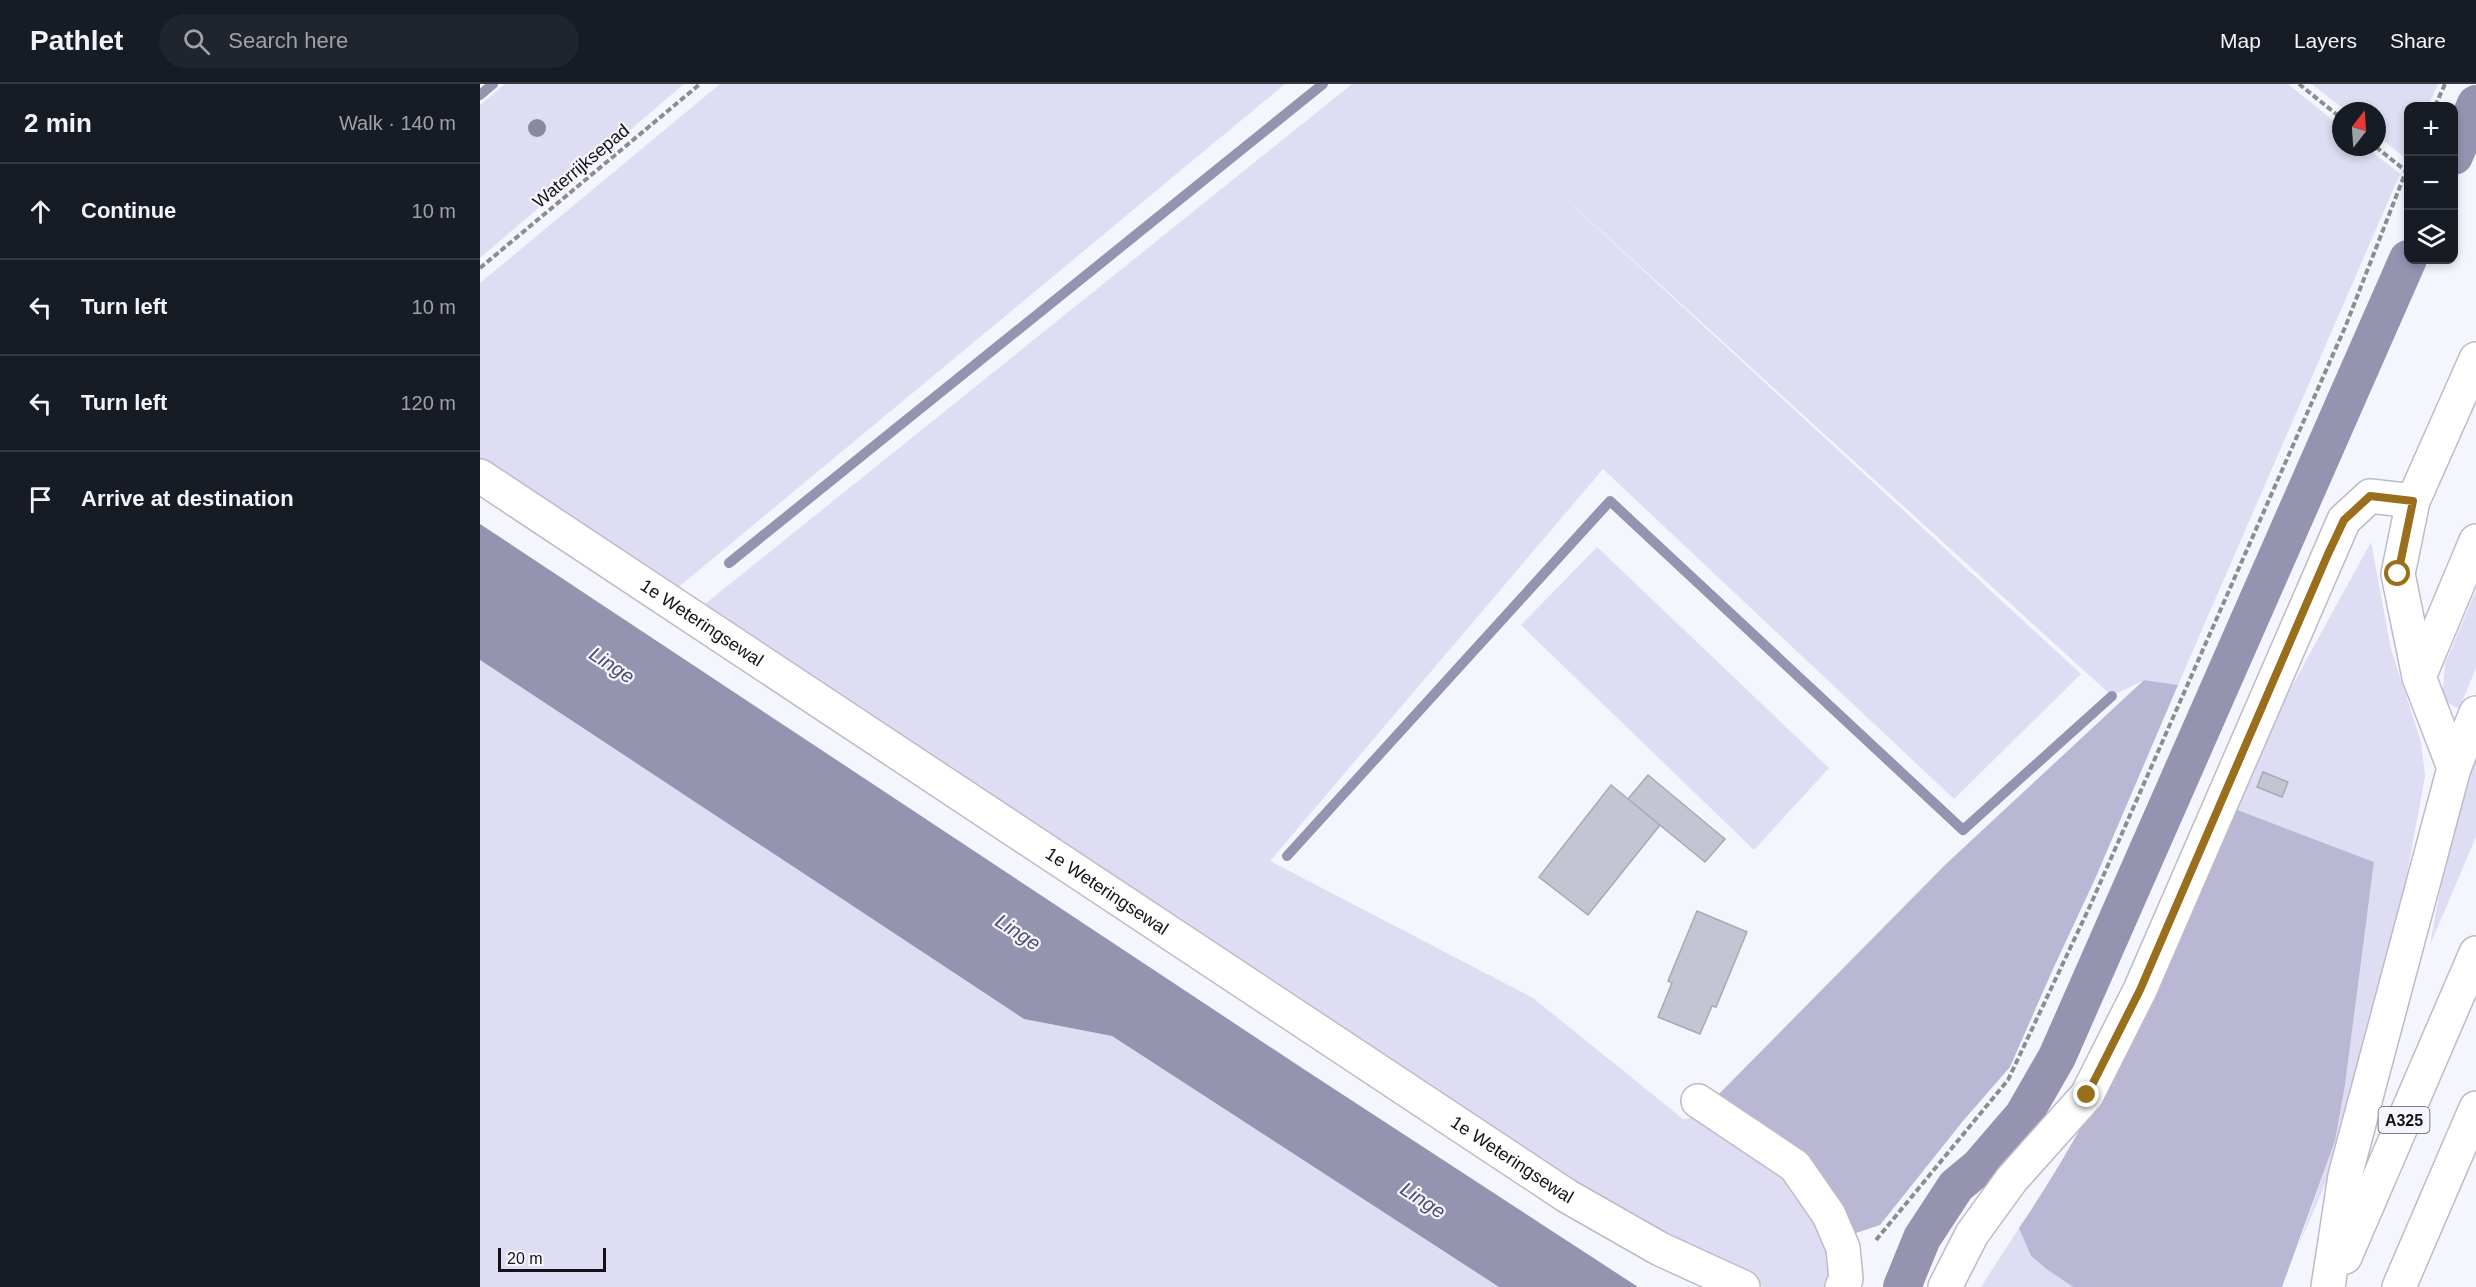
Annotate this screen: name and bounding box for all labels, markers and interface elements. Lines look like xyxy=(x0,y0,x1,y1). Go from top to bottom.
search box xyxy=(159,14,579,68)
text: Pathlet xyxy=(30,25,123,56)
icon: search xyxy=(180,25,213,58)
text: Search here xyxy=(228,28,348,53)
text: Map xyxy=(2220,29,2261,52)
text: Layers xyxy=(2294,29,2357,52)
text: Share xyxy=(2390,29,2446,52)
north arrow xyxy=(2332,102,2386,156)
map controls xyxy=(2404,102,2458,264)
button: + xyxy=(2404,102,2458,156)
text: 2 min xyxy=(24,108,92,138)
text: Walk · 140 m xyxy=(339,112,456,134)
street label: Waterrijksepad xyxy=(529,120,633,212)
button: − xyxy=(2404,156,2458,210)
icon: ahead xyxy=(24,195,57,228)
text: Continue xyxy=(81,198,176,223)
text: 10 m xyxy=(412,200,456,222)
button: layers xyxy=(2404,210,2458,264)
icon: left xyxy=(24,291,57,324)
text: Turn left xyxy=(81,294,167,319)
text: 10 m xyxy=(412,296,456,318)
icon: left xyxy=(24,387,57,420)
text: Turn left xyxy=(81,390,167,415)
text: 120 m xyxy=(400,392,456,414)
icon: arrive xyxy=(24,483,57,516)
text: Arrive at destination xyxy=(81,486,294,511)
route start xyxy=(2384,560,2410,586)
street label: 1e Weteringsewal xyxy=(637,575,767,671)
water label: Linge xyxy=(585,642,639,688)
street label: 1e Weteringsewal xyxy=(1042,843,1172,939)
water label: Linge xyxy=(991,909,1045,955)
route end xyxy=(2073,1081,2099,1107)
road number: A325 xyxy=(2378,1107,2430,1133)
street label: 1e Weteringsewal xyxy=(1447,1112,1577,1207)
water label: Linge xyxy=(1396,1177,1450,1223)
scale bar xyxy=(498,1245,606,1272)
text: 20 m xyxy=(507,1250,543,1267)

